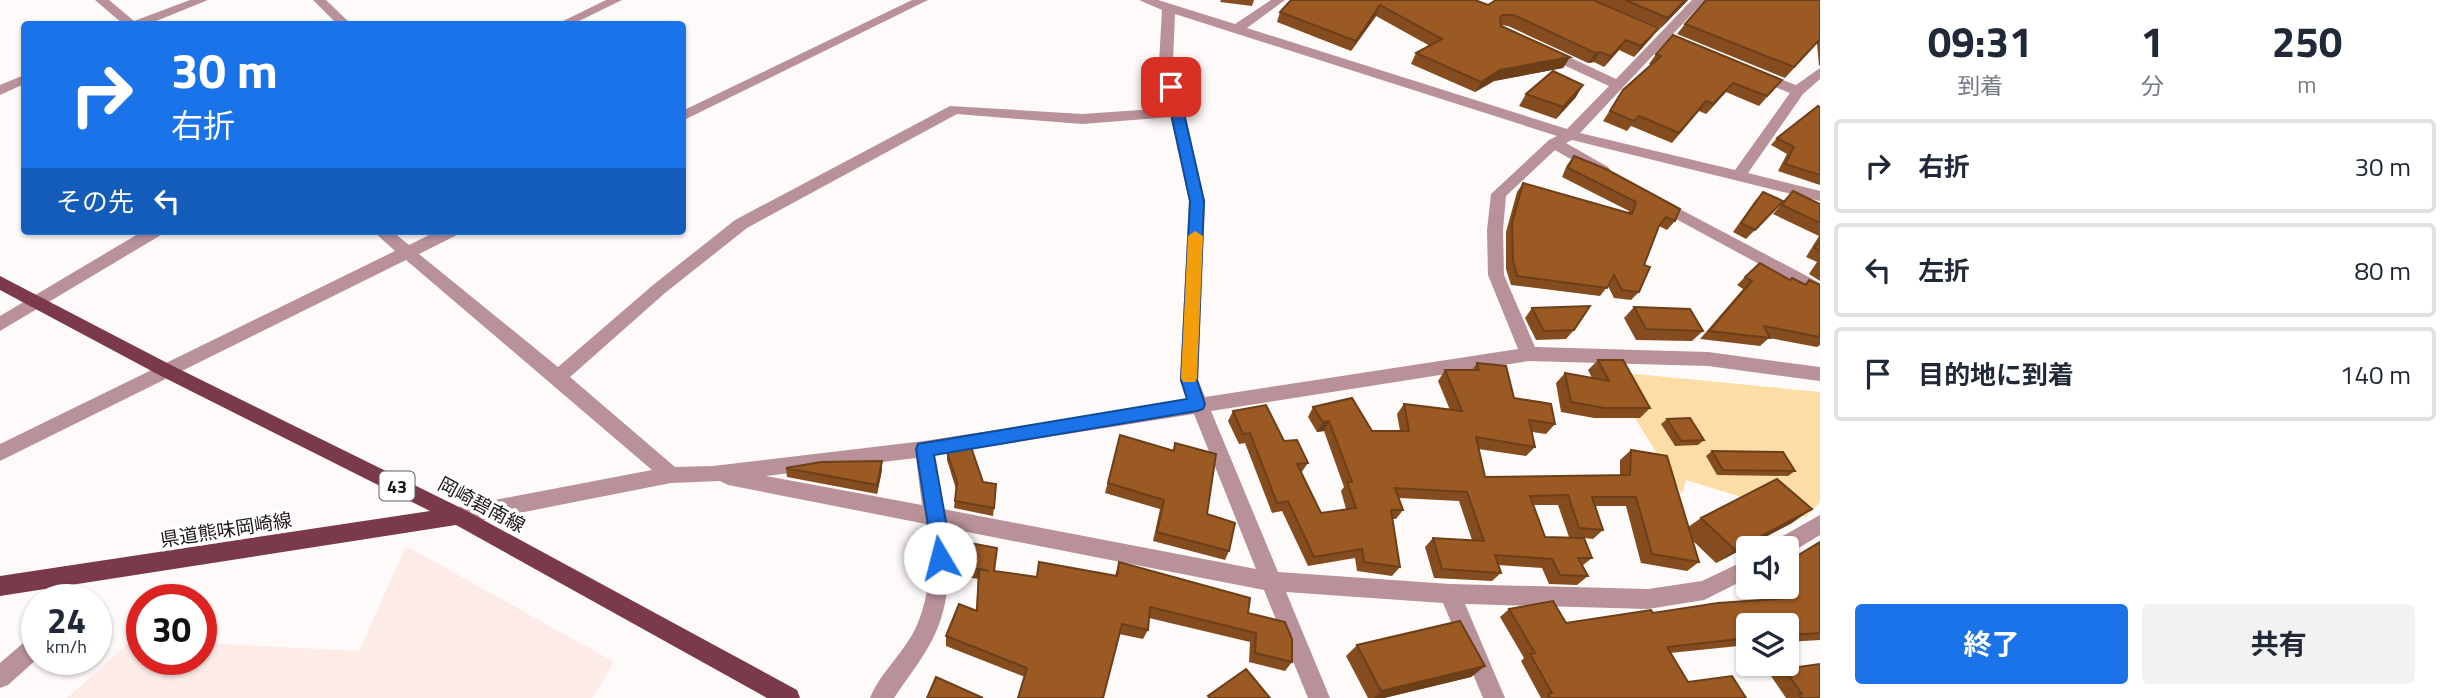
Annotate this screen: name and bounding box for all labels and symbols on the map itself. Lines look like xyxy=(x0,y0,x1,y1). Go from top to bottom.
pin xyxy=(1141,57,1201,117)
street label: 岡崎碧南線 xyxy=(433,469,531,539)
road number: 43 xyxy=(380,472,414,500)
street label: 県道熊味岡崎線 xyxy=(158,504,294,554)
position arrow xyxy=(903,521,977,595)
speed limit sign: 30 xyxy=(126,584,217,675)

